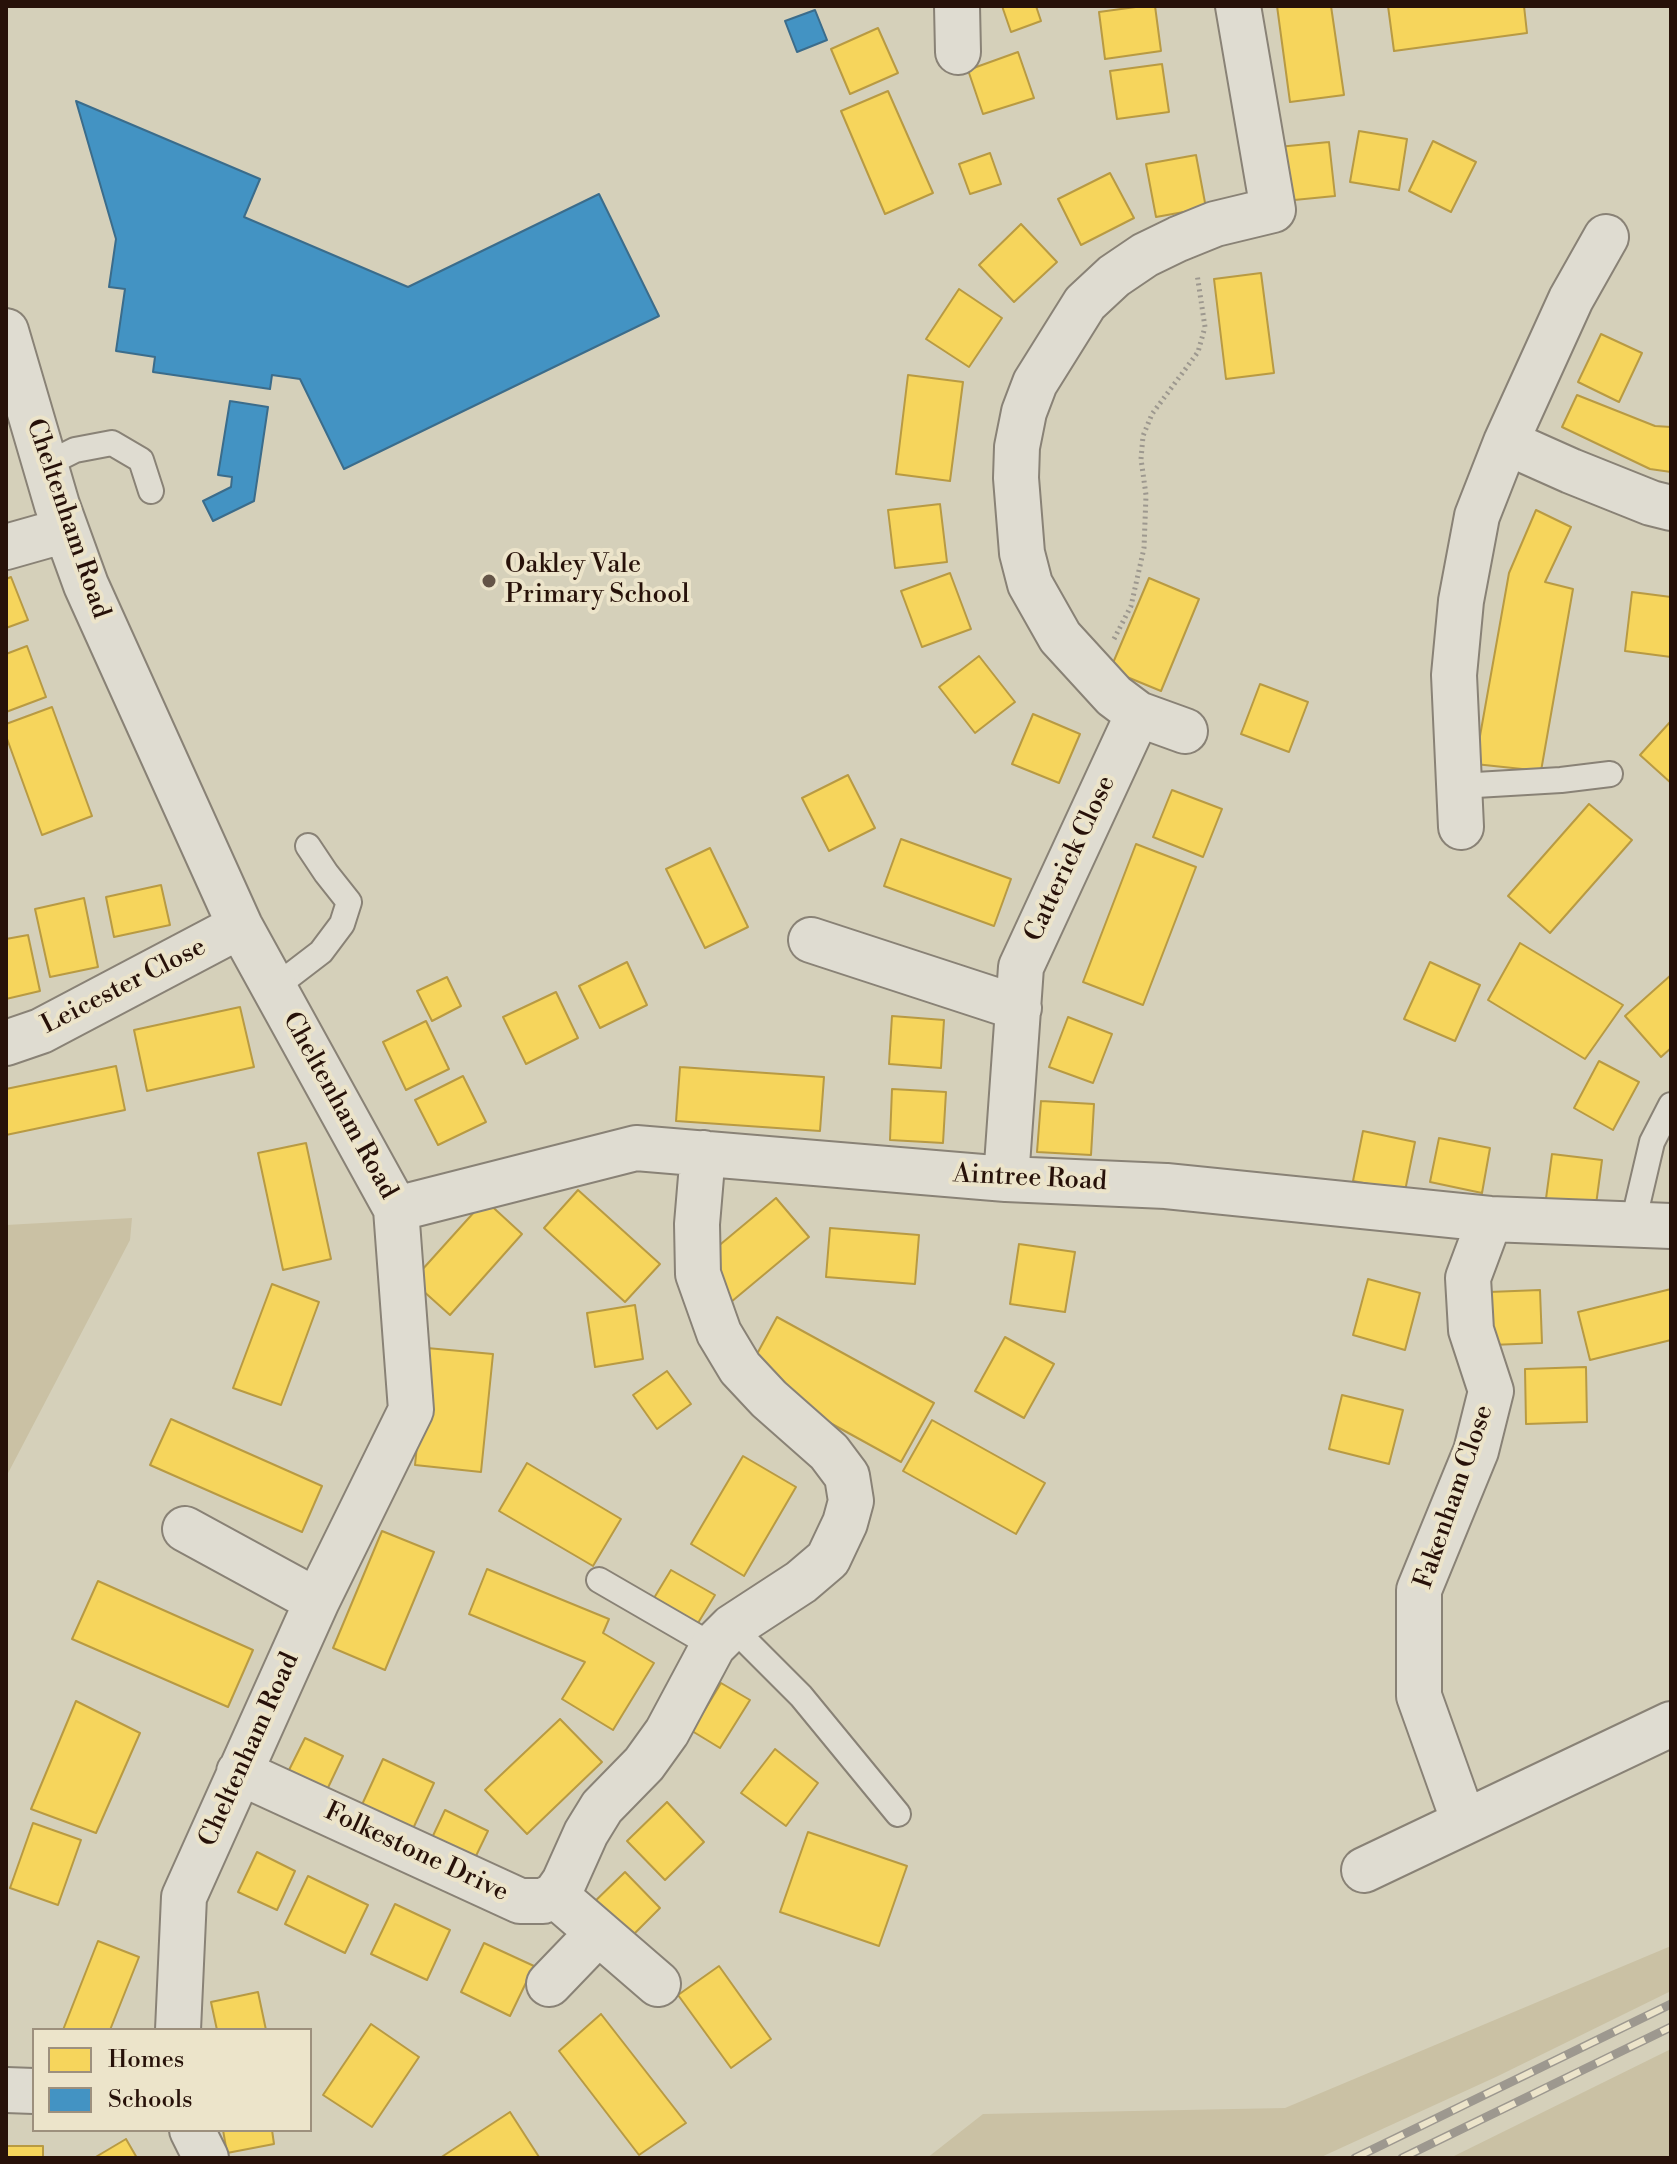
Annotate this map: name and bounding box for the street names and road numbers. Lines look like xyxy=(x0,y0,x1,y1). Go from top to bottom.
street label: Cheltenham Road xyxy=(18,415,116,623)
street label: Catterick Close xyxy=(1019,771,1123,947)
street label: Leicester Close xyxy=(37,932,211,1042)
street label: Cheltenham Road xyxy=(275,1007,403,1205)
street label: Aintree Road xyxy=(952,1159,1108,1199)
street label: Fakenham Close xyxy=(1409,1401,1501,1593)
street label: Cheltenham Road xyxy=(193,1648,307,1852)
street label: Folkestone Drive xyxy=(319,1797,513,1909)

